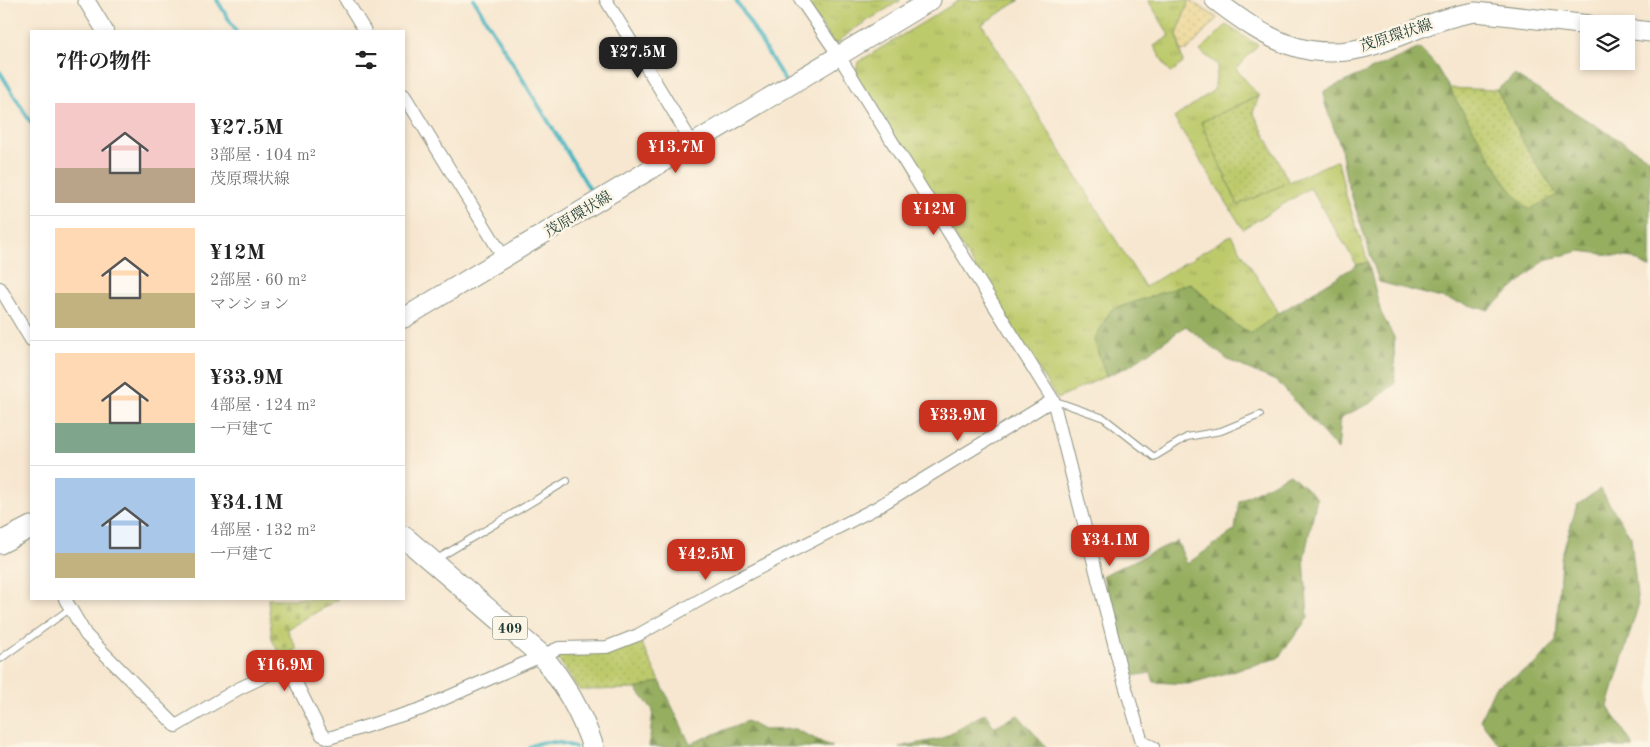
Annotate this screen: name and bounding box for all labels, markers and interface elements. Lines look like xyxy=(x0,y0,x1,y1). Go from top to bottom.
map controls xyxy=(1580,15,1635,70)
button: layers xyxy=(1580,15,1635,70)
street label: 茂原環状線 xyxy=(1358,16,1434,55)
pin: ¥27.5M xyxy=(597,36,679,79)
text: ¥27.5M xyxy=(610,45,666,61)
icon: filters xyxy=(352,46,380,74)
text: 7件の物件 xyxy=(55,52,151,73)
text: ¥27.5M xyxy=(210,118,283,139)
icon: home xyxy=(95,123,155,183)
pin: ¥13.7M xyxy=(635,132,717,174)
text: ¥13.7M xyxy=(648,140,704,156)
text: 3部屋 · 104 m² xyxy=(210,148,316,164)
text: 茂原環状線 xyxy=(210,172,290,188)
street label: 茂原環状線 xyxy=(542,188,615,241)
pin: ¥12M xyxy=(904,194,964,236)
text: ¥12M xyxy=(913,202,955,218)
text: ¥12M xyxy=(210,243,265,264)
icon: home xyxy=(95,248,155,308)
text: 2部屋 · 60 m² xyxy=(210,273,307,289)
text: マンション xyxy=(210,297,289,313)
text: ¥33.9M xyxy=(210,368,283,389)
icon: home xyxy=(95,373,155,433)
text: 4部屋 · 124 m² xyxy=(210,398,316,414)
pin: ¥33.9M xyxy=(917,400,999,442)
text: ¥33.9M xyxy=(930,408,986,424)
text: 一戸建て xyxy=(210,422,274,438)
text: ¥34.1M xyxy=(210,493,283,514)
icon: home xyxy=(95,498,155,558)
text: 4部屋 · 132 m² xyxy=(210,523,316,539)
pin: ¥34.1M xyxy=(1069,524,1151,567)
text: ¥34.1M xyxy=(1082,533,1138,549)
pin: ¥42.5M xyxy=(665,538,747,581)
text: 一戸建て xyxy=(210,547,274,563)
text: ¥42.5M xyxy=(678,547,734,563)
road number: 409 xyxy=(492,616,528,640)
pin: ¥16.9M xyxy=(244,650,326,692)
text: ¥16.9M xyxy=(257,658,313,674)

